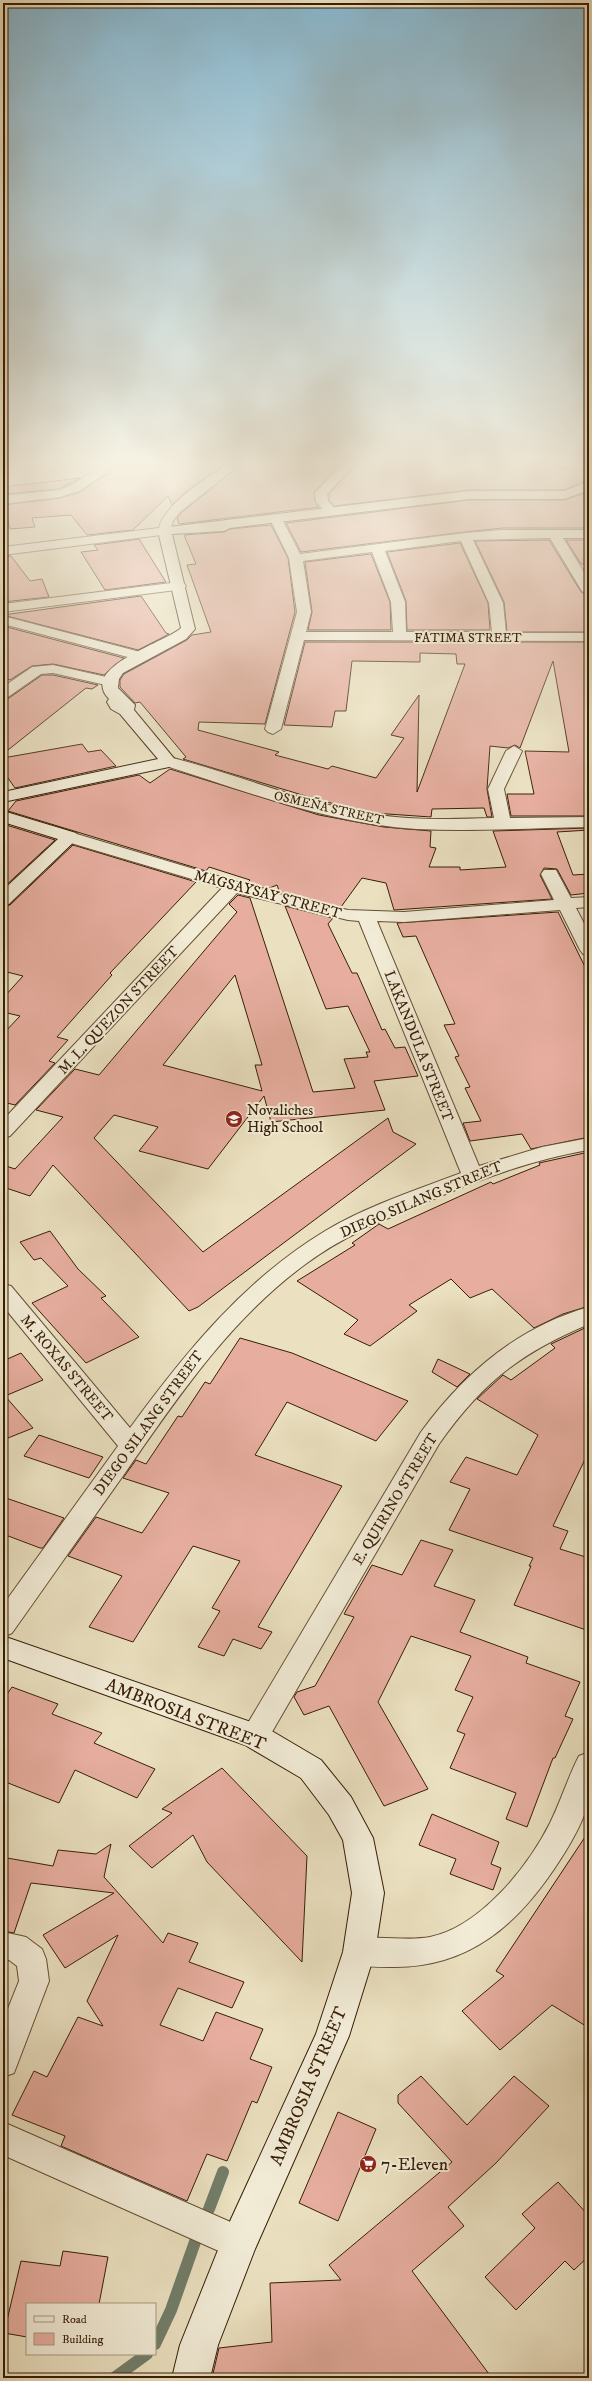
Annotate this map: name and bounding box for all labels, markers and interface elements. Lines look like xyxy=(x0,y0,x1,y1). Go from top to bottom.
street label: FATIMA STREET xyxy=(414,630,522,646)
street label: OSMEÑA STREET xyxy=(272,787,386,828)
street label: MAGSAYSAY STREET xyxy=(192,866,344,923)
street label: M. L. QUEZON STREET xyxy=(54,942,183,1079)
street label: LAKANDULA STREET xyxy=(380,968,458,1125)
place label: Novaliches High School xyxy=(247,1101,324,1137)
school or university icon: Novaliches High School xyxy=(224,1109,244,1129)
street label: DIEGO SILANG STREET xyxy=(337,1156,506,1242)
street label: M. ROXAS STREET xyxy=(16,1311,117,1426)
street label: DIEGO SILANG STREET xyxy=(89,1347,208,1499)
street label: E. QUIRINO STREET xyxy=(349,1429,443,1569)
street label: AMBROSIA STREET xyxy=(102,1674,269,1756)
street label: AMBROSIA STREET xyxy=(266,2003,352,2169)
supermarket icon: 7-Eleven xyxy=(358,2154,378,2174)
place label: 7-Eleven xyxy=(381,2154,449,2176)
legend xyxy=(26,2303,156,2355)
text: Road xyxy=(62,2312,87,2327)
text: Building xyxy=(62,2332,103,2347)

